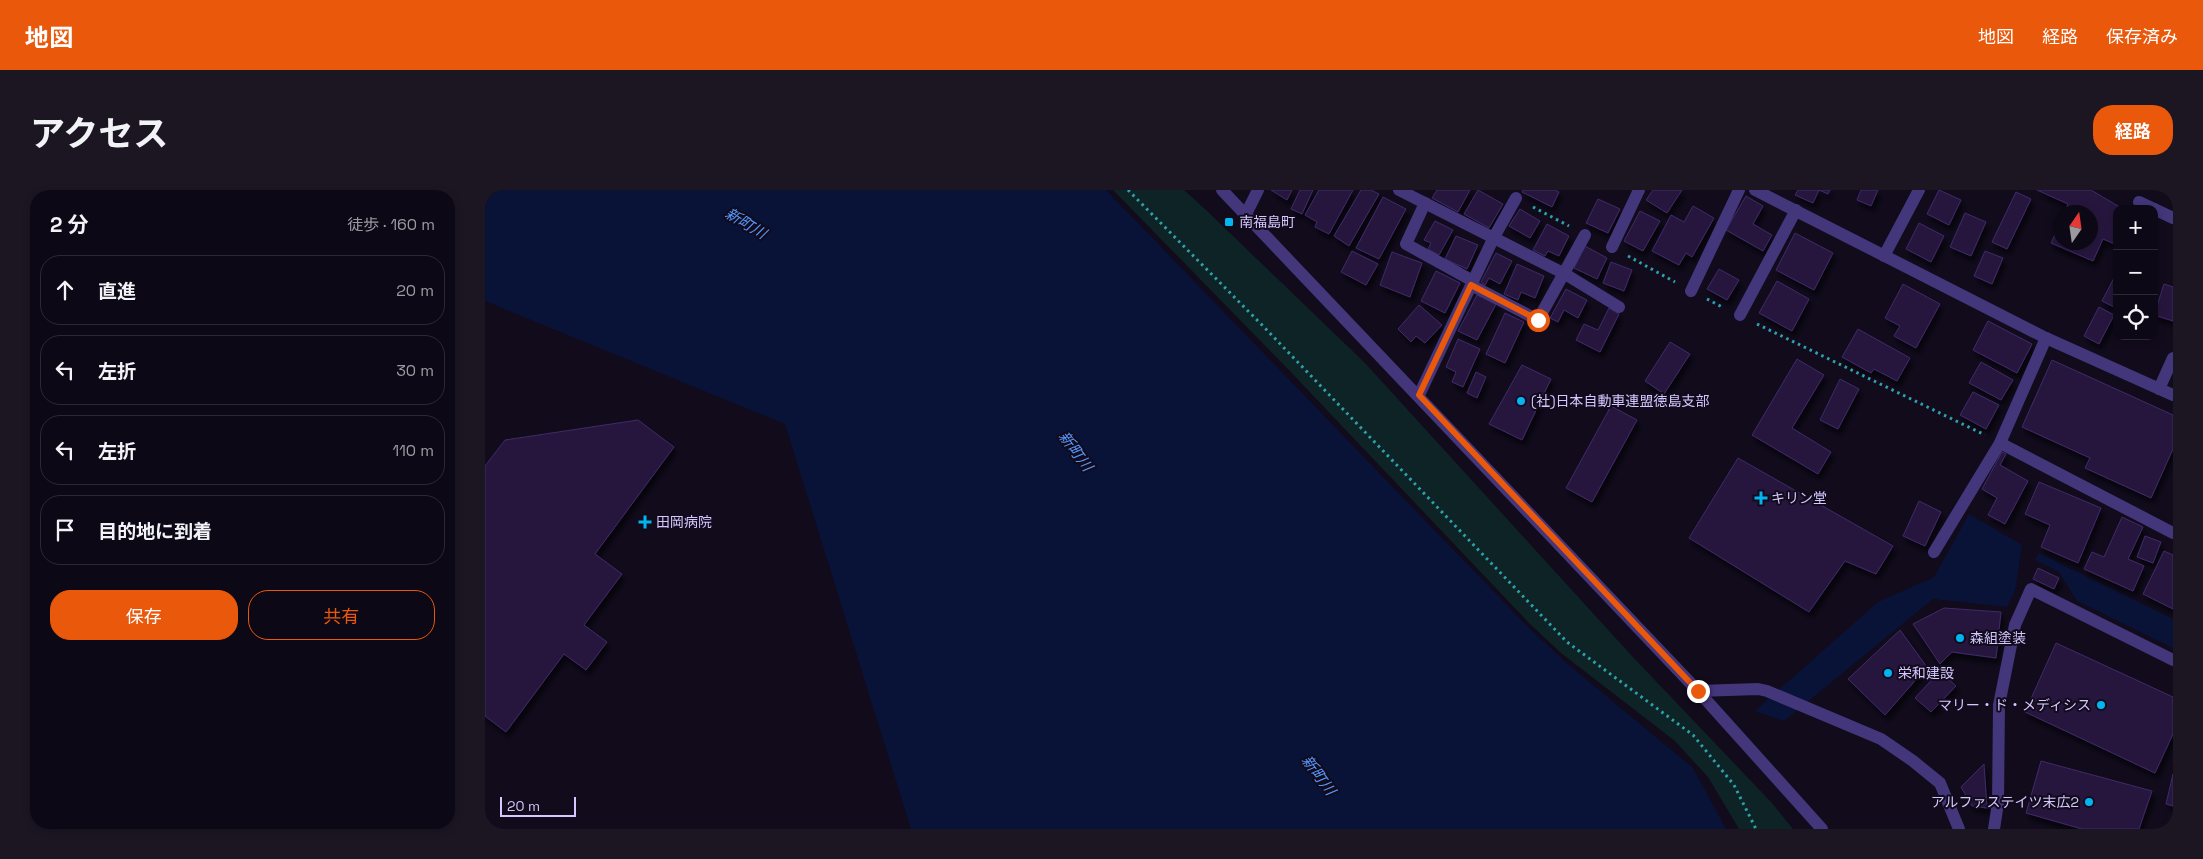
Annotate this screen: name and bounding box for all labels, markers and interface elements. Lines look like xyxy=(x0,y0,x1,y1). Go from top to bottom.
text: 地図 xyxy=(25,22,73,53)
text: 地図 xyxy=(1978,25,2014,48)
text: 経路 xyxy=(2042,25,2078,48)
text: 保存済み xyxy=(2106,25,2178,48)
button: 経路 xyxy=(2093,105,2173,155)
text: アクセス xyxy=(30,112,168,156)
water label: 新町川 xyxy=(722,203,772,244)
north arrow xyxy=(2053,205,2098,250)
map controls xyxy=(2113,205,2158,340)
button: + xyxy=(2113,205,2158,250)
text: 2 分 xyxy=(50,211,89,238)
place label: 南福島町 xyxy=(1239,213,1295,231)
text: 徒歩 · 160 m xyxy=(347,214,435,235)
marker: 南福島町 xyxy=(1223,216,1235,228)
button: − xyxy=(2113,250,2158,295)
icon: ahead xyxy=(51,276,79,304)
text: 直進 xyxy=(98,279,136,304)
text: 20 m xyxy=(396,280,434,301)
button: locate xyxy=(2113,295,2158,340)
route start xyxy=(1527,309,1550,332)
icon: left xyxy=(51,356,79,384)
text: 左折 xyxy=(98,359,136,384)
text: 30 m xyxy=(396,360,434,381)
place label: (社)日本自動車連盟徳島支部 xyxy=(1531,392,1710,410)
marker: (社)日本自動車連盟徳島支部 xyxy=(1515,395,1527,407)
water label: 新町川 xyxy=(1055,427,1098,476)
icon: left xyxy=(51,436,79,464)
text: 左折 xyxy=(98,439,136,464)
text: 110 m xyxy=(392,440,434,461)
place label: キリン堂 xyxy=(1771,489,1827,507)
marker: キリン堂 xyxy=(1755,492,1767,504)
place label: 田岡病院 xyxy=(656,513,712,531)
marker: 田岡病院 xyxy=(638,515,652,529)
icon: arrive xyxy=(51,516,79,544)
text: 目的地に到着 xyxy=(98,519,212,544)
button: 保存 xyxy=(50,590,238,640)
button: 共有 xyxy=(248,590,435,640)
place label: 森組塗装 xyxy=(1970,629,2026,647)
marker: 森組塗装 xyxy=(1954,632,1966,644)
place label: 栄和建設 xyxy=(1898,664,1954,682)
marker: 栄和建設 xyxy=(1882,667,1894,679)
route end xyxy=(1687,680,1710,703)
place label: マリー・ド・メディシス xyxy=(1938,696,2091,714)
marker: マリー・ド・メディシス xyxy=(2095,699,2107,711)
water label: 新町川 xyxy=(1298,751,1341,800)
place label: アルファステイツ末広2 xyxy=(1931,793,2079,811)
scale bar xyxy=(500,794,576,817)
marker: アルファステイツ末広2 xyxy=(2083,796,2095,808)
text: 20 m xyxy=(507,797,540,815)

